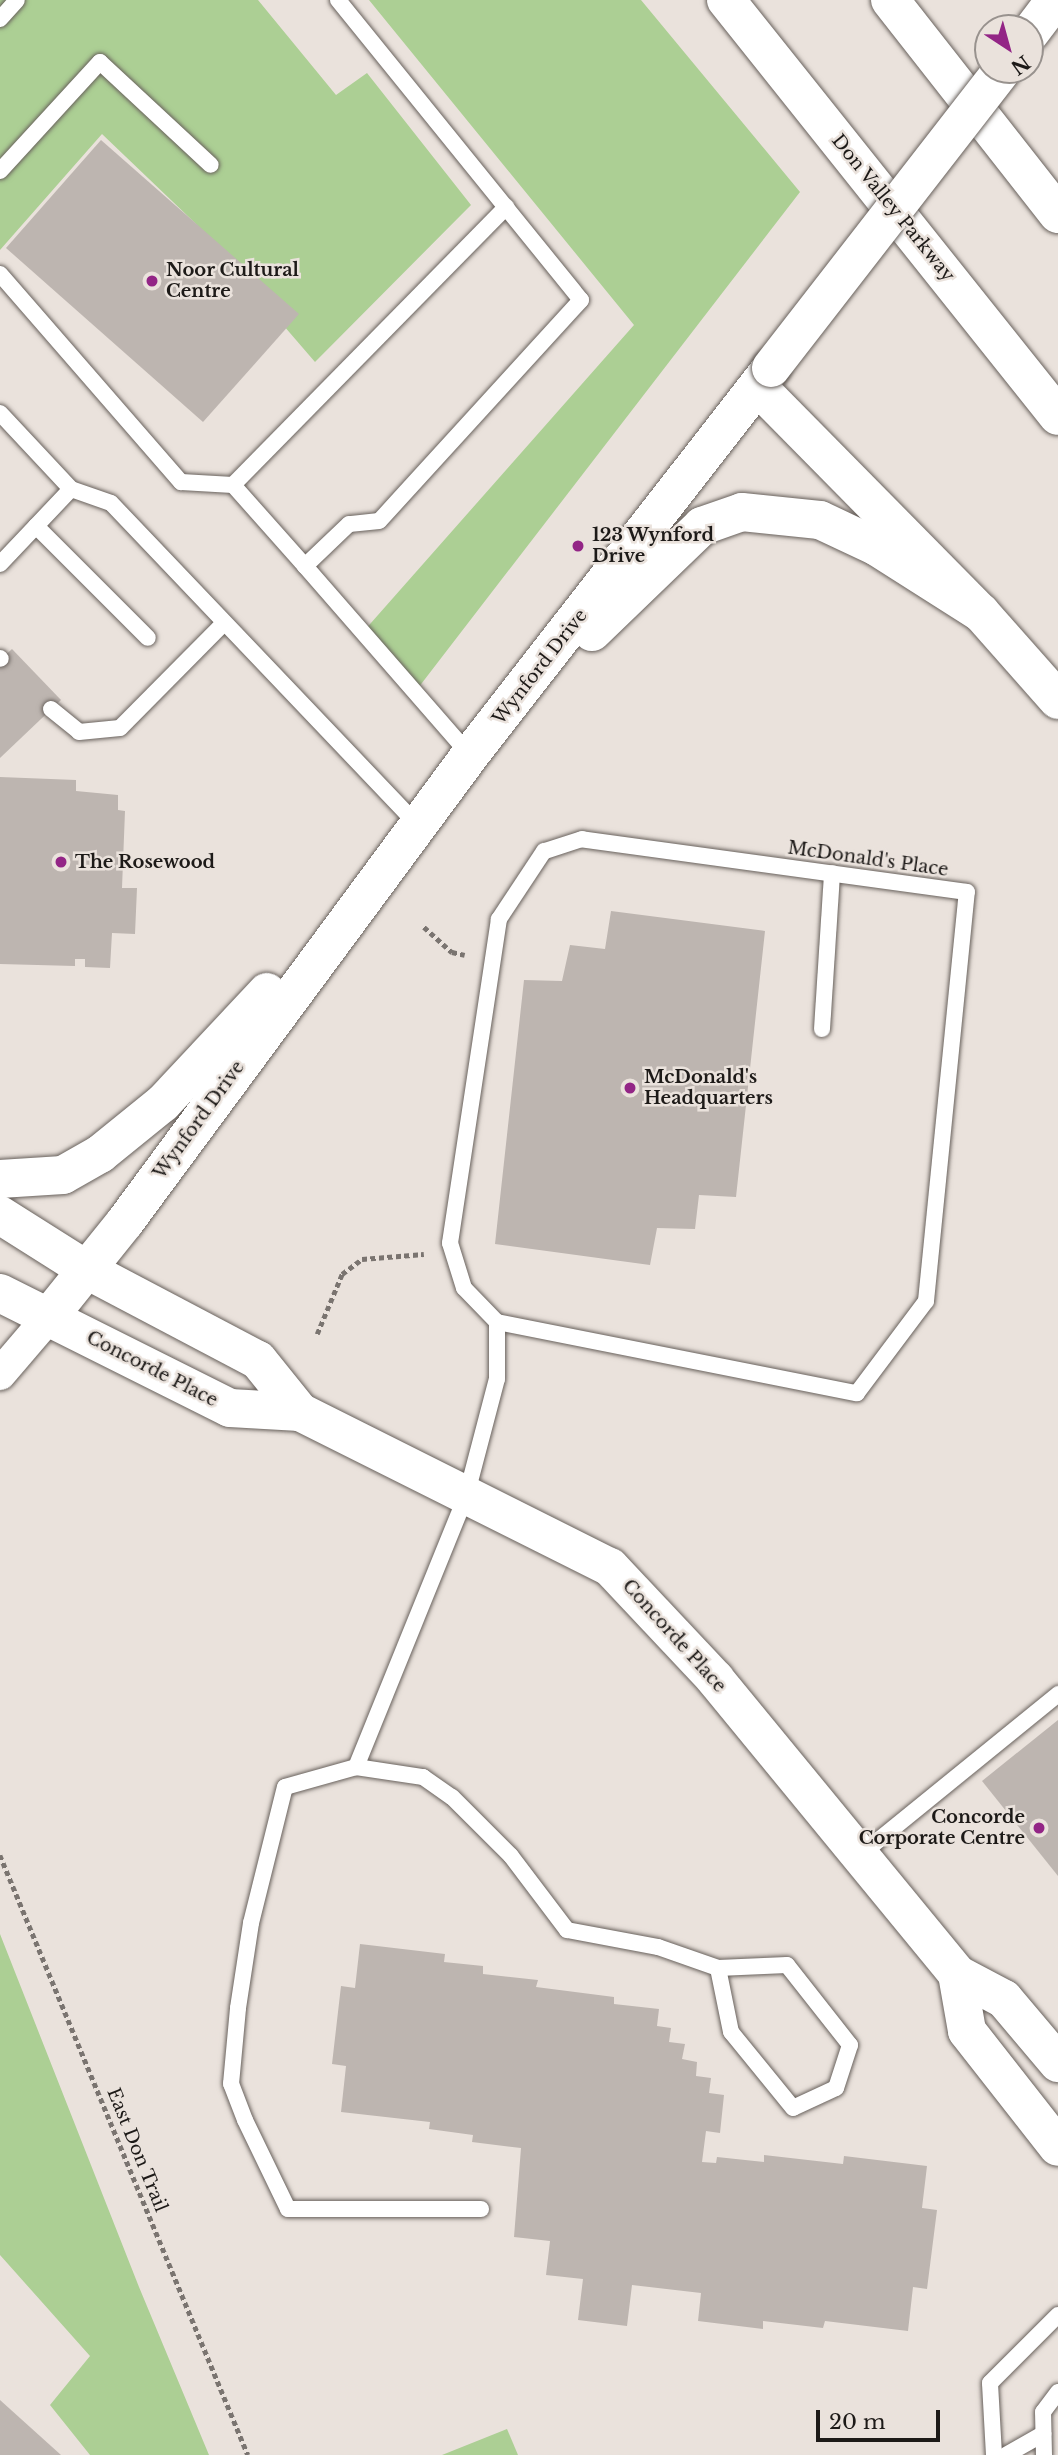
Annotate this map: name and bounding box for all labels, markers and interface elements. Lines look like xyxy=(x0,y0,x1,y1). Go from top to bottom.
north arrow xyxy=(974,14,1044,84)
text: N xyxy=(1006,50,1034,79)
street label: Don Valley Parkway xyxy=(827,130,959,286)
place label: Noor Cultural Centre xyxy=(166,260,299,302)
marker: Noor Cultural Centre xyxy=(144,273,160,289)
place label: 123 Wynford Drive xyxy=(592,525,715,568)
marker: 123 Wynford Drive xyxy=(570,538,586,554)
street label: Wynford Drive xyxy=(488,605,592,729)
street label: McDonald's Place xyxy=(786,837,950,881)
place label: The Rosewood xyxy=(75,851,215,873)
marker: The Rosewood xyxy=(53,854,69,870)
street label: Wynford Drive xyxy=(149,1057,249,1183)
place label: McDonald's Headquarters xyxy=(644,1067,773,1110)
marker: McDonald's Headquarters xyxy=(622,1080,638,1096)
street label: Concorde Place xyxy=(83,1327,221,1411)
street label: Concorde Place xyxy=(618,1575,730,1697)
place label: Concorde Corporate Centre xyxy=(859,1807,1025,1850)
marker: Concorde Corporate Centre xyxy=(1031,1820,1047,1836)
street label: East Don Trail xyxy=(102,2085,172,2215)
scale bar xyxy=(820,2396,944,2440)
text: 20 m xyxy=(829,2409,886,2435)

